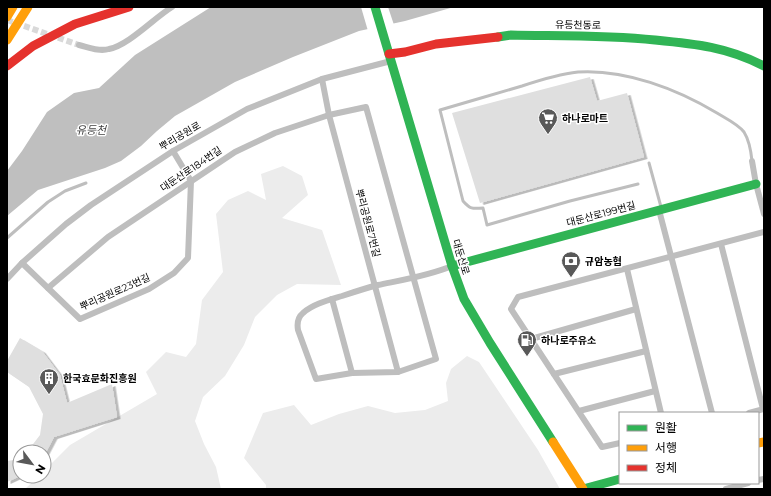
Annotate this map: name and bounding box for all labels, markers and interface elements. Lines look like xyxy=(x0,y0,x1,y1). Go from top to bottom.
street label: 유등천동로 xyxy=(555,18,601,32)
supermarket icon: 하나로마트 xyxy=(537,107,559,135)
place label: 하나로마트 xyxy=(562,112,608,125)
street label: 뿌리공원로 xyxy=(157,119,203,153)
water label: 유등천 xyxy=(76,123,108,137)
street label: 대둔산로184번길 xyxy=(158,144,224,194)
street label: 뿌리공원로7번길 xyxy=(353,187,383,259)
street label: 대둔산로199번길 xyxy=(565,199,637,229)
street label: 대둔산로 xyxy=(449,237,473,277)
bank icon: 규암농협 xyxy=(560,250,582,278)
place label: 규암농협 xyxy=(585,255,622,268)
street label: 뿌리공원로23번길 xyxy=(78,271,152,313)
fuel station icon: 하나로주유소 xyxy=(516,329,538,357)
place label: 하나로주유소 xyxy=(541,334,596,347)
building icon: 한국효문화진흥원 xyxy=(38,367,60,395)
place label: 한국효문화진흥원 xyxy=(63,372,137,385)
legend xyxy=(619,412,759,484)
text: 원활 xyxy=(655,420,677,435)
text: 서행 xyxy=(655,440,677,455)
north arrow xyxy=(12,444,52,484)
text: 정체 xyxy=(655,460,677,475)
text: N xyxy=(32,462,49,477)

